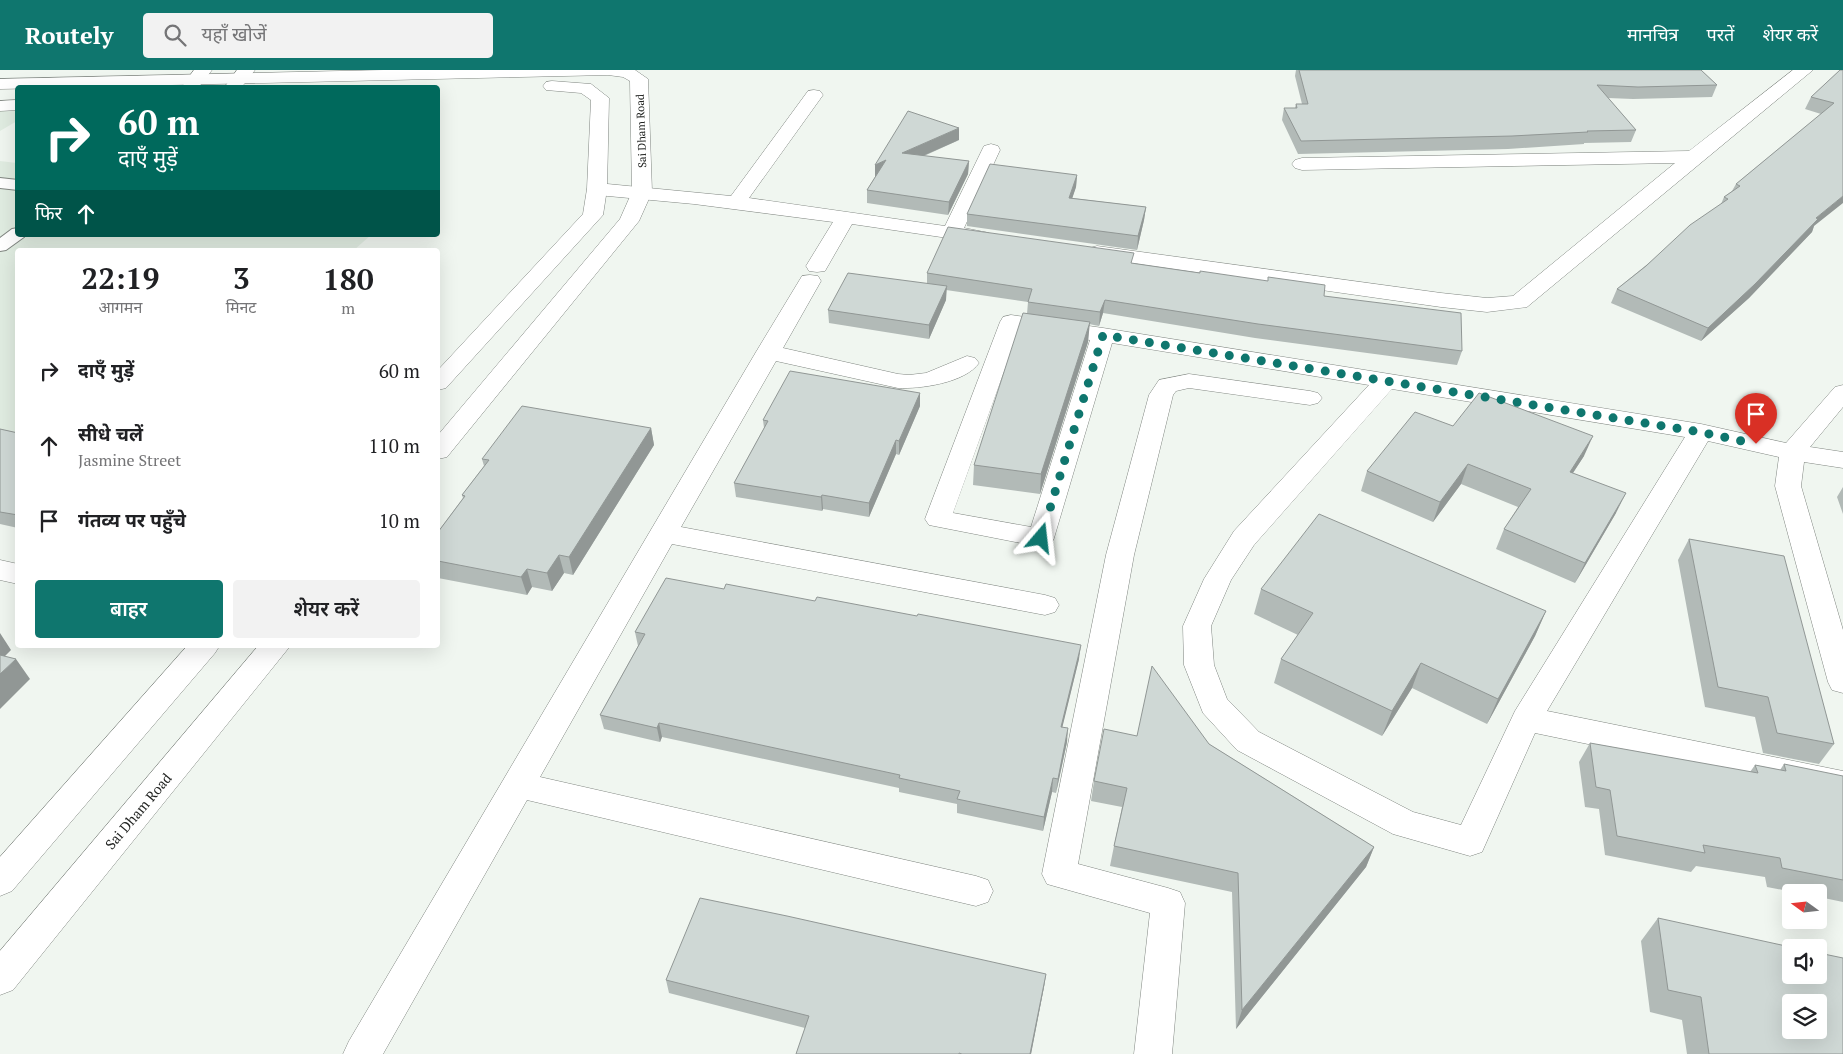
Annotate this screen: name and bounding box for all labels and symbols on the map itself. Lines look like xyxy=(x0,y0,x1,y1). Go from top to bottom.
street label: Sai Dham Road xyxy=(633,94,649,168)
pin xyxy=(1735,393,1777,444)
position arrow xyxy=(1014,511,1066,563)
street label: Sai Dham Road xyxy=(100,769,176,853)
north arrow xyxy=(1782,884,1828,929)

